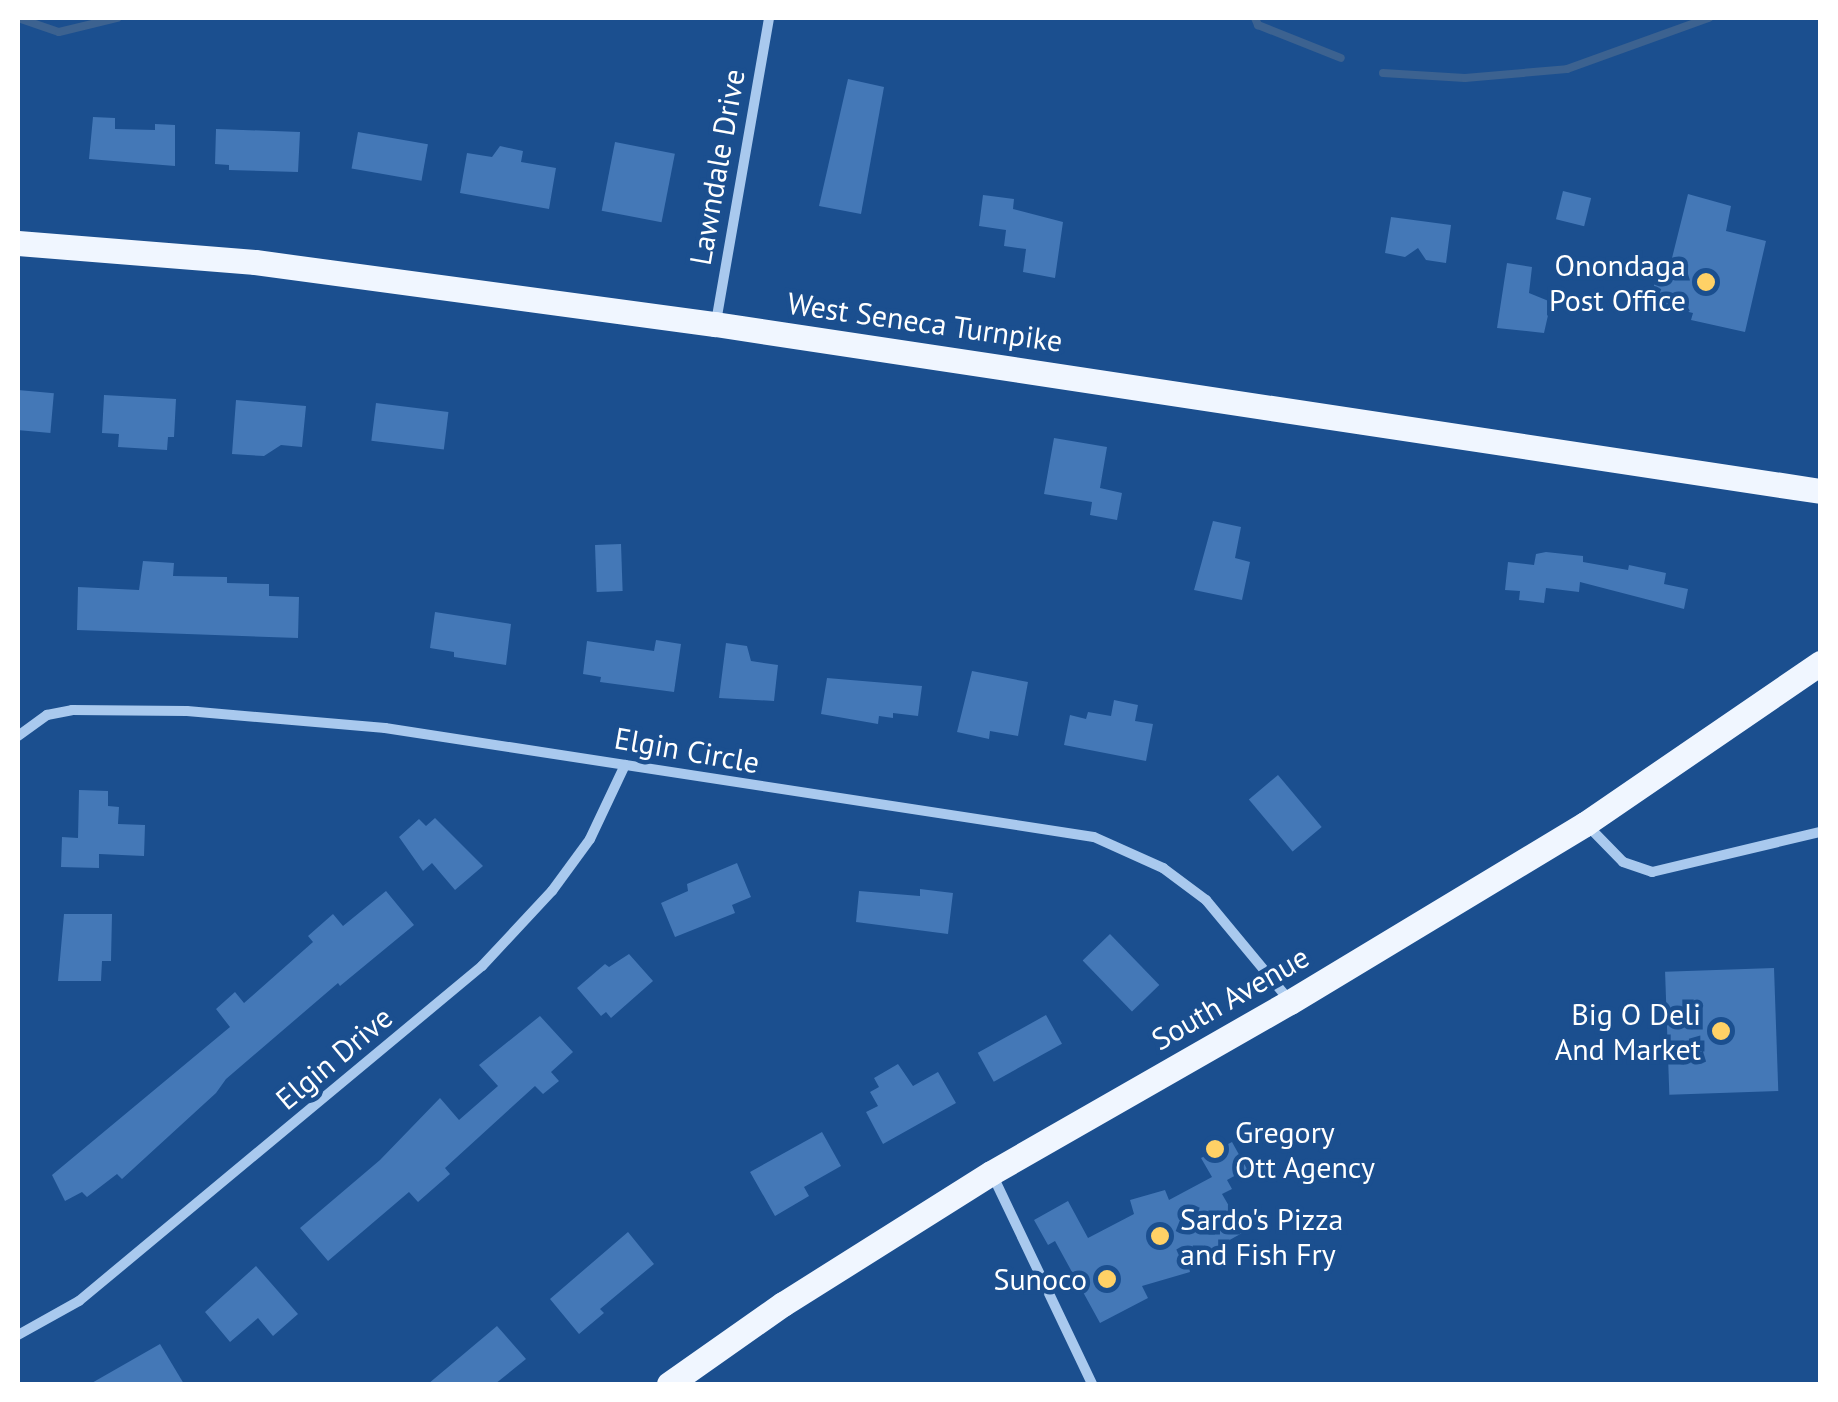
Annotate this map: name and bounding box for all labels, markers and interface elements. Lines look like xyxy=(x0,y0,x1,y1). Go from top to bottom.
street label: Lawndale Drive xyxy=(682,66,752,268)
place label: Onondaga Post Office xyxy=(1549,247,1686,318)
marker: Onondaga Post Office xyxy=(1695,271,1717,293)
street label: West Seneca Turnpike xyxy=(785,285,1065,359)
street label: Elgin Circle xyxy=(612,720,762,780)
street label: South Avenue xyxy=(1145,938,1315,1058)
place label: Big O Deli And Market xyxy=(1555,996,1701,1066)
street label: Elgin Drive xyxy=(269,999,399,1117)
marker: Big O Deli And Market xyxy=(1710,1020,1732,1042)
place label: Gregory Ott Agency xyxy=(1235,1114,1376,1184)
marker: Gregory Ott Agency xyxy=(1204,1138,1226,1160)
place label: Sardo's Pizza and Fish Fry xyxy=(1180,1201,1343,1272)
marker: Sardo's Pizza and Fish Fry xyxy=(1149,1225,1171,1247)
place label: Sunoco xyxy=(993,1261,1087,1297)
marker: Sunoco xyxy=(1096,1268,1118,1290)

